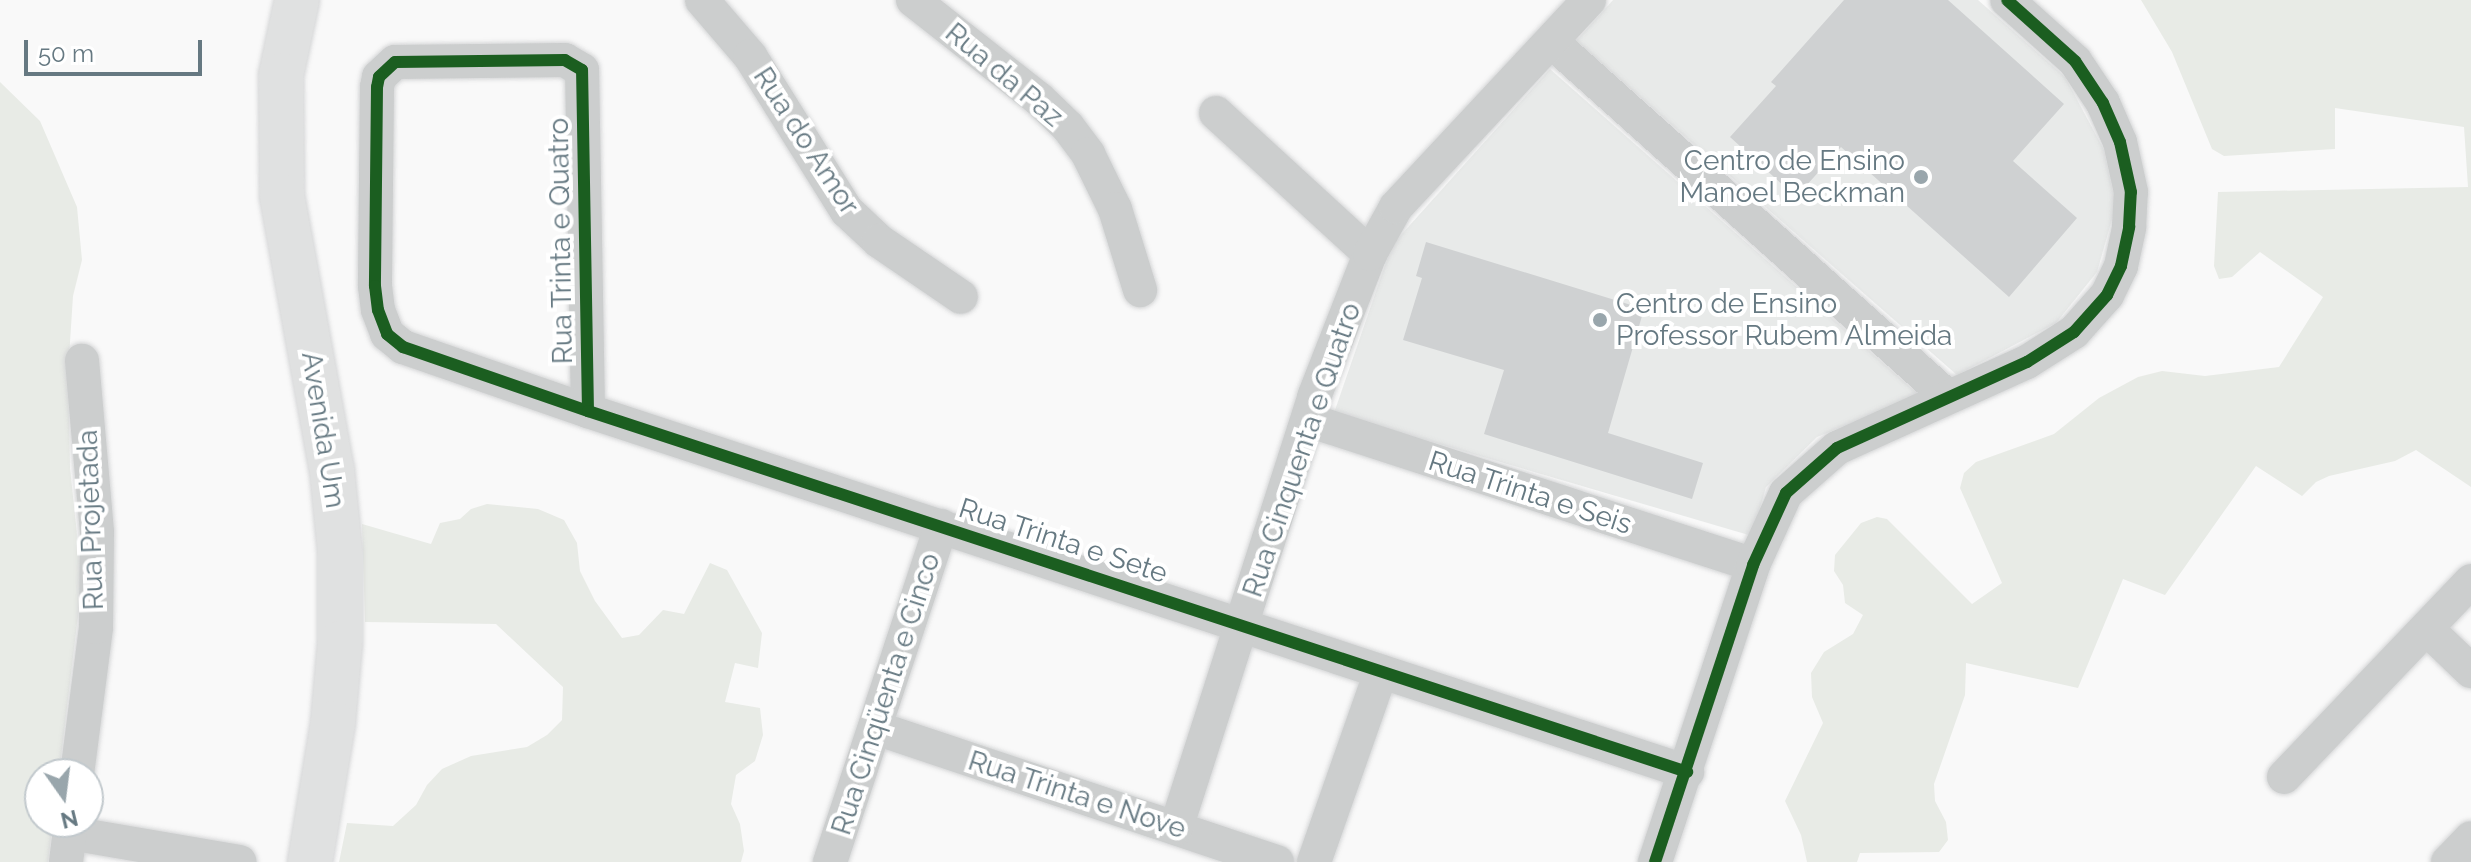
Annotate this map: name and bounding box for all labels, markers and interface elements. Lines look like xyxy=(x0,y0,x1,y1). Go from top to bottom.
street label: Rua da Paz xyxy=(938,16,1070,134)
scale bar xyxy=(28,24,206,74)
text: 50 m xyxy=(38,39,94,68)
street label: Rua do Amor xyxy=(746,61,866,221)
street label: Rua Trinta e Quatro xyxy=(542,117,580,365)
place label: Centro de Ensino Manoel Beckman xyxy=(1679,144,1905,210)
marker: Centro de Ensino Manoel Beckman xyxy=(1912,168,1930,186)
place label: Centro de Ensino Professor Rubem Almeida xyxy=(1616,287,1954,353)
street label: Rua Cinquenta e Quatro xyxy=(1236,299,1368,601)
marker: Centro de Ensino Professor Rubem Almeida xyxy=(1591,311,1609,329)
street label: Avenida Um xyxy=(294,349,352,511)
street label: Rua Projetada xyxy=(71,429,111,611)
street label: Rua Trinta e Seis xyxy=(1424,444,1636,542)
street label: Rua Trinta e Sete xyxy=(954,491,1172,591)
street label: Rua Cinqüenta e Cinco xyxy=(825,549,947,839)
street label: Rua Trinta e Nove xyxy=(964,744,1190,846)
north arrow xyxy=(24,758,104,838)
text: N xyxy=(58,805,81,834)

